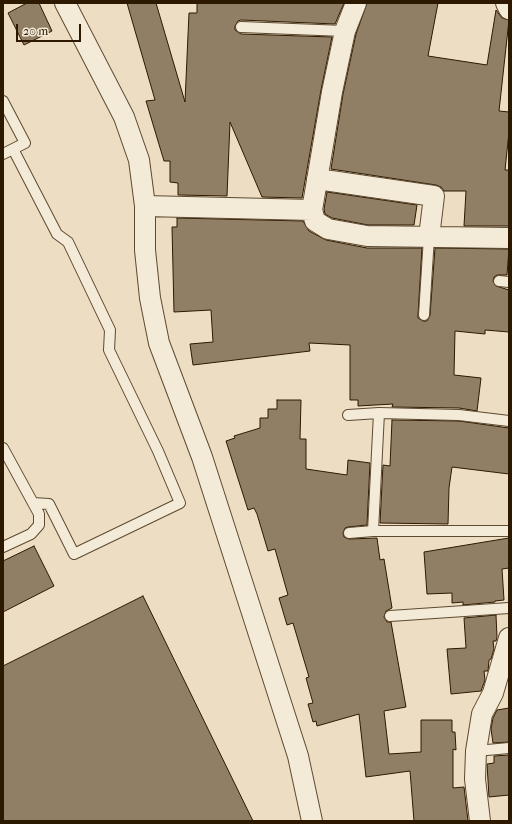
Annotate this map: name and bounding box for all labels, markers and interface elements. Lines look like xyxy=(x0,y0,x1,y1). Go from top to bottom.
scale bar xyxy=(18,16,83,42)
text: 20 m xyxy=(23,24,48,38)

